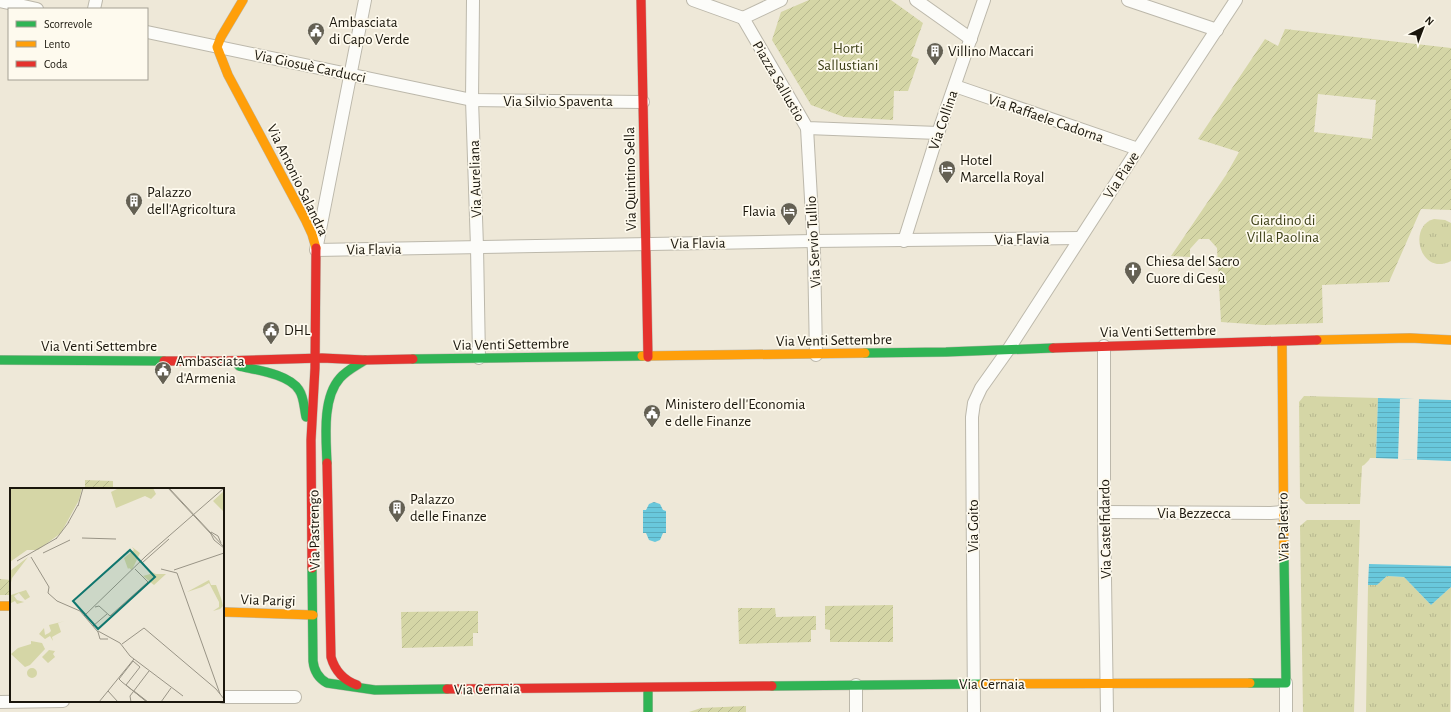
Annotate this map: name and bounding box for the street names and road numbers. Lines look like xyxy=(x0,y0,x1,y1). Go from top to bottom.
street label: Piazza Sallustio xyxy=(750,38,808,124)
street label: Via Giosuè Carducci xyxy=(253,47,367,86)
street label: Via Collina xyxy=(926,88,961,152)
street label: Via Raffaele Cadorna xyxy=(986,92,1106,145)
street label: Via Silvio Spaventa xyxy=(503,94,613,109)
street label: Via Antonio Salandra xyxy=(264,122,331,238)
street label: Via Quintino Sella xyxy=(622,127,639,231)
street label: Via Aureliana xyxy=(467,140,484,218)
street label: Via Piave xyxy=(1101,149,1142,201)
street label: Via Servio Tullio xyxy=(804,195,823,288)
street label: Via Flavia xyxy=(994,232,1050,247)
street label: Via Flavia xyxy=(670,236,726,251)
street label: Via Flavia xyxy=(346,242,402,257)
street label: Via Venti Settembre xyxy=(1100,323,1216,340)
street label: Via Venti Settembre xyxy=(776,332,892,349)
street label: Via Venti Settembre xyxy=(453,336,569,353)
street label: Via Venti Settembre xyxy=(41,339,157,354)
street label: Via Castelfidardo xyxy=(1097,479,1114,579)
street label: Via Pastrengo xyxy=(306,490,323,570)
street label: Via Palestro xyxy=(1275,492,1292,562)
street label: Via Goito xyxy=(966,499,981,553)
street label: Via Bezzecca xyxy=(1157,506,1231,521)
street label: Via Parigi xyxy=(240,592,296,609)
street label: Via Cernaia xyxy=(959,677,1025,692)
street label: Via Cernaia xyxy=(454,681,520,698)

